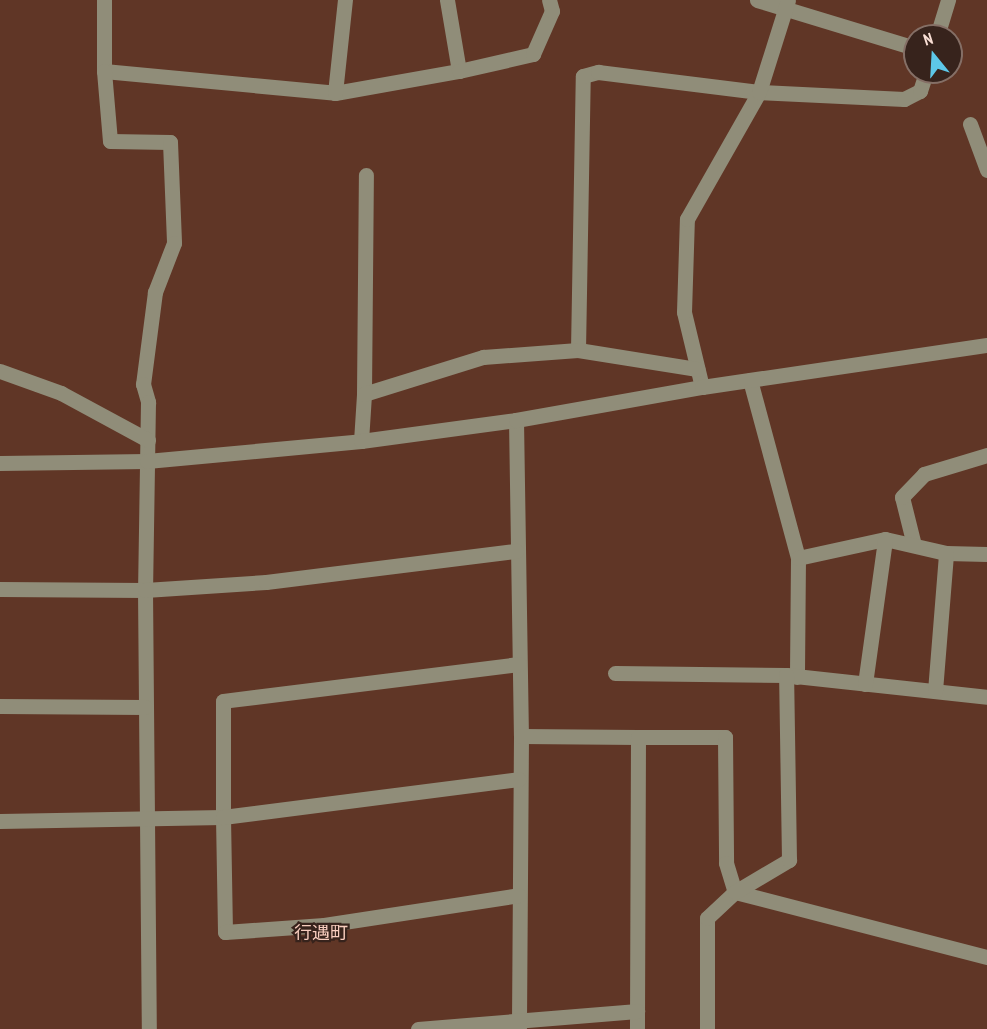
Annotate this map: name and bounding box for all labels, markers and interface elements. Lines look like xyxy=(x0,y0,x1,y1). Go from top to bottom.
north arrow xyxy=(903,24,963,84)
text: N xyxy=(921,28,935,50)
district label: 行遇町 xyxy=(294,922,348,944)

